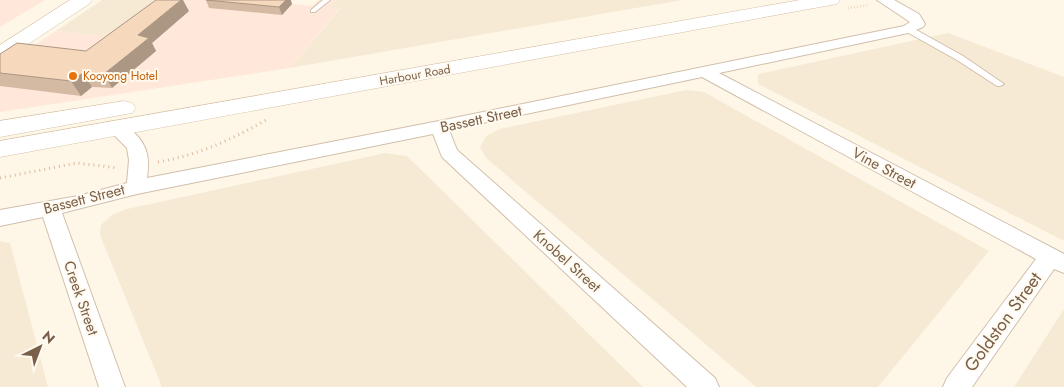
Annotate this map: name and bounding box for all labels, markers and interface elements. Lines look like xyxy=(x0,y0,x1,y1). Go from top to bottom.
street label: Harbour Road xyxy=(378,60,452,90)
place label: Kooyong Hotel xyxy=(83,67,158,85)
marker: Kooyong Hotel xyxy=(67,70,79,82)
street label: Bassett Street xyxy=(438,100,524,138)
street label: Vine Street xyxy=(848,142,920,194)
street label: Bassett Street xyxy=(41,178,127,220)
street label: Knobel Street xyxy=(528,225,606,298)
street label: Creek Street xyxy=(58,258,104,339)
street label: Goldston Street xyxy=(958,266,1048,377)
north arrow xyxy=(15,322,65,372)
text: N xyxy=(38,326,60,348)

